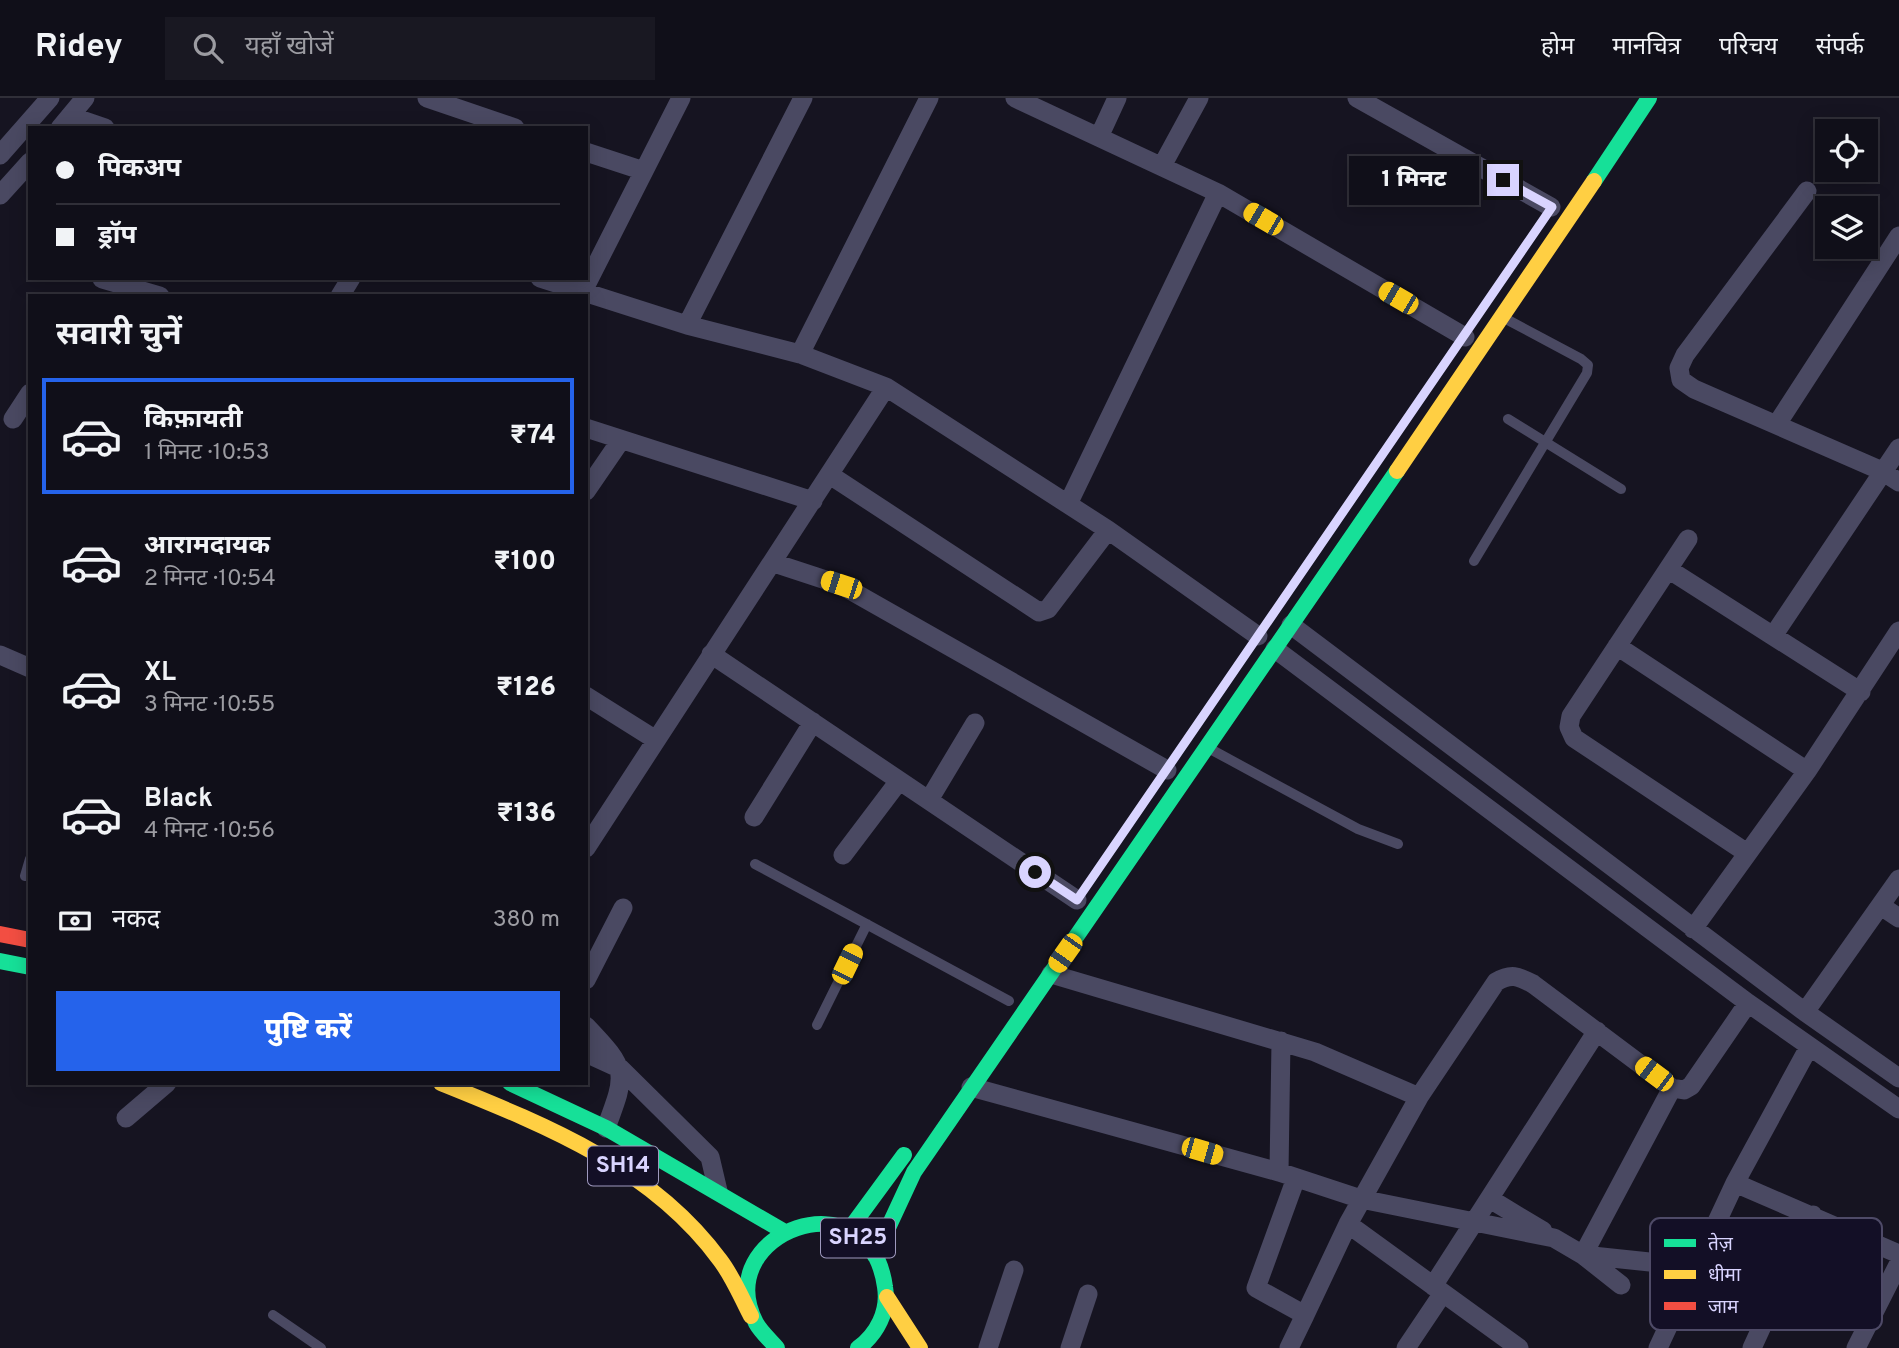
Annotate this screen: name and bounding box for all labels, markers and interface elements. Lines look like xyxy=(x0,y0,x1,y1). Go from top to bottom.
search box xyxy=(165,17,655,80)
text: Ridey xyxy=(35,27,123,69)
icon: search xyxy=(189,29,227,67)
text: यहाँ खोजें xyxy=(245,31,334,64)
text: होम xyxy=(1541,33,1574,63)
text: मानचित्र xyxy=(1612,33,1681,63)
text: परिचय xyxy=(1719,33,1778,63)
text: संपर्क xyxy=(1816,33,1864,63)
map controls xyxy=(1815,119,1878,259)
button: locate xyxy=(1815,119,1878,182)
text: पिकअप xyxy=(98,153,181,186)
callout: 1 मिनट xyxy=(1349,155,1478,204)
route end xyxy=(1487,164,1519,196)
text: 1 मिनट xyxy=(1382,166,1446,195)
button: layers xyxy=(1815,196,1878,259)
car xyxy=(1240,199,1287,239)
text: ड्रॉप xyxy=(98,220,136,253)
car xyxy=(1375,278,1422,318)
text: सवारी चुनें xyxy=(56,316,182,356)
text: किफ़ायती xyxy=(144,404,243,437)
icon: car xyxy=(60,405,123,468)
text: ₹74 xyxy=(510,420,556,453)
text: 1 मिनट · 10:53 xyxy=(144,439,270,468)
text: आरामदायक xyxy=(144,530,270,563)
icon: car xyxy=(60,531,123,594)
text: ₹100 xyxy=(493,546,556,579)
text: 2 मिनट · 10:54 xyxy=(144,565,276,594)
car xyxy=(818,569,865,601)
icon: car xyxy=(60,657,123,720)
text: XL xyxy=(144,657,176,690)
text: ₹126 xyxy=(496,672,556,705)
text: 3 मिनट · 10:55 xyxy=(144,691,275,720)
icon: car xyxy=(60,783,123,846)
text: Black xyxy=(144,783,213,816)
text: ₹136 xyxy=(496,798,556,831)
text: 4 मिनट · 10:56 xyxy=(144,817,275,846)
route start xyxy=(1019,856,1051,888)
icon: cash xyxy=(56,902,94,940)
text: नकद xyxy=(112,904,160,937)
text: 380 m xyxy=(493,906,560,935)
car xyxy=(1045,930,1086,976)
car xyxy=(829,941,866,987)
button: पुष्टि करें xyxy=(56,991,560,1071)
car xyxy=(1631,1053,1678,1095)
car xyxy=(1179,1135,1226,1167)
road number: SH14 xyxy=(588,1147,658,1186)
road number: SH25 xyxy=(821,1218,895,1258)
legend xyxy=(1650,1218,1882,1330)
text: तेज़ xyxy=(1708,1232,1734,1257)
text: धीमा xyxy=(1708,1264,1742,1288)
text: जाम xyxy=(1708,1296,1739,1320)

